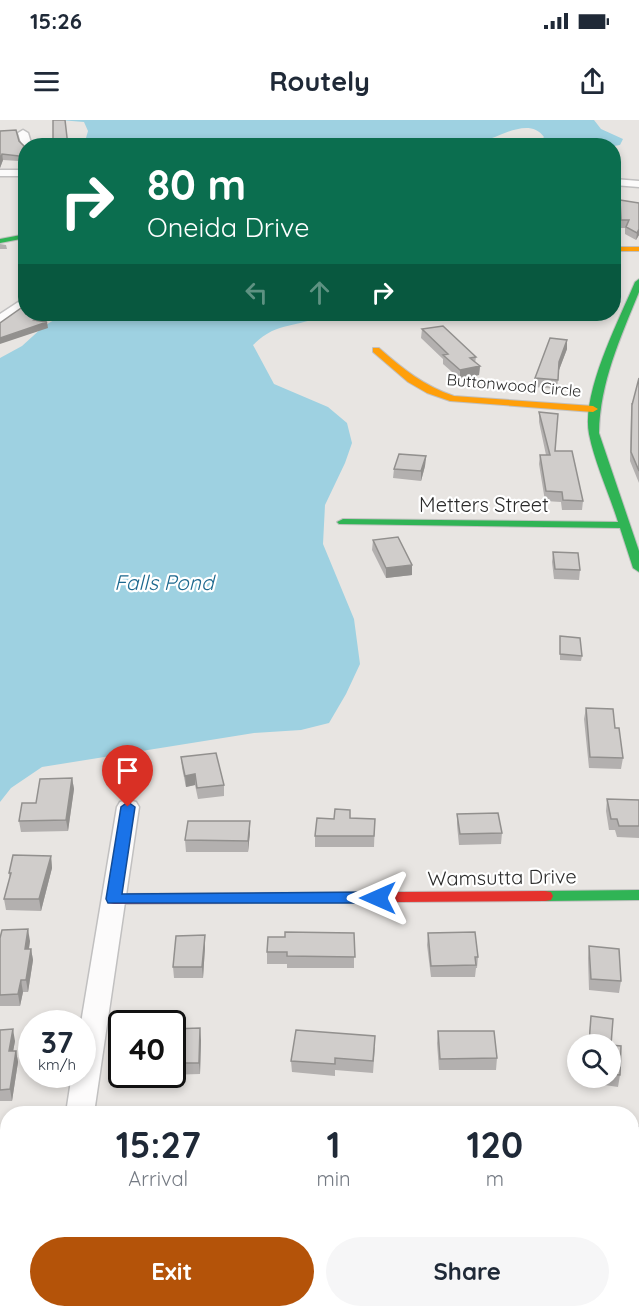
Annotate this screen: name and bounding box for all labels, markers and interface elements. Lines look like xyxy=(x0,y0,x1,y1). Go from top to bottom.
text: 15:26 xyxy=(30,7,82,35)
text: Routely xyxy=(269,64,370,98)
icon: menu xyxy=(30,65,63,98)
icon: share xyxy=(576,65,609,98)
text: 80 m xyxy=(147,158,246,211)
icon: right xyxy=(48,162,126,240)
text: Oneida Drive xyxy=(147,210,309,244)
icon: left xyxy=(240,276,273,309)
icon: ahead xyxy=(303,276,336,309)
icon: right xyxy=(366,276,399,309)
street label: Buttonwood Circle xyxy=(446,369,582,401)
street label: Metters Street xyxy=(419,492,549,517)
water label: Falls Pond xyxy=(114,569,216,595)
pin xyxy=(102,745,153,807)
icon: arrive xyxy=(111,754,144,787)
street label: Wamsutta Drive xyxy=(427,863,577,891)
position arrow xyxy=(346,866,410,930)
speed limit sign: 40 xyxy=(108,1010,186,1088)
text: 37 xyxy=(41,1023,73,1061)
map controls xyxy=(567,1034,621,1088)
button: search xyxy=(567,1034,621,1088)
text: km/h xyxy=(38,1055,76,1074)
text: 15:27 xyxy=(116,1122,201,1167)
text: 1 xyxy=(327,1122,341,1167)
text: 120 xyxy=(467,1122,523,1167)
text: Arrival xyxy=(128,1166,188,1191)
text: min xyxy=(317,1166,351,1191)
text: m xyxy=(486,1166,504,1191)
button: Exit xyxy=(30,1237,314,1306)
button: Share xyxy=(326,1237,609,1306)

